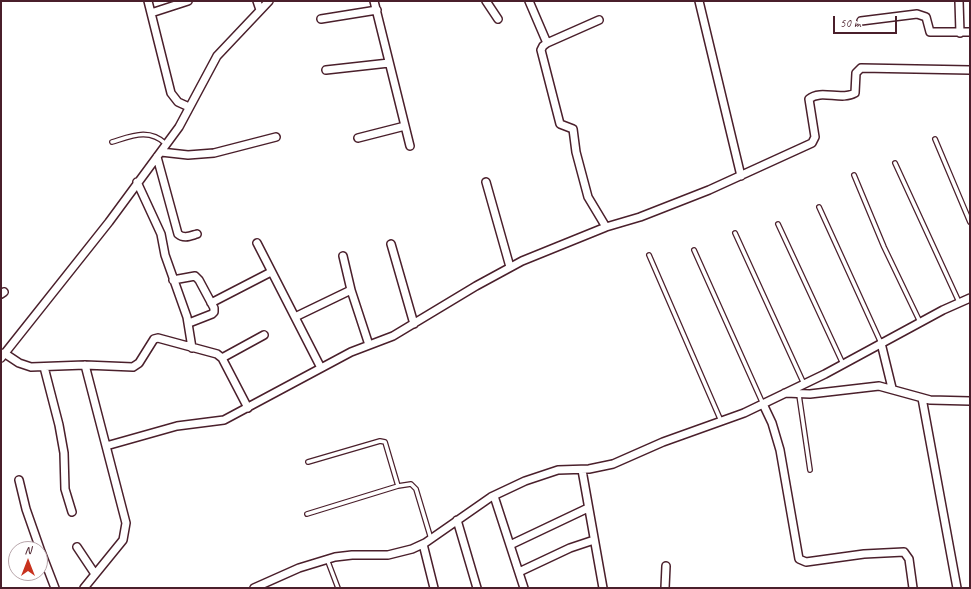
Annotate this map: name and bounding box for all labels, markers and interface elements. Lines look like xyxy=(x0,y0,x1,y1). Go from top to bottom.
scale bar xyxy=(835,8,899,34)
text: 50 m xyxy=(840,15,860,31)
north arrow xyxy=(8,541,48,581)
text: N xyxy=(25,543,31,557)

